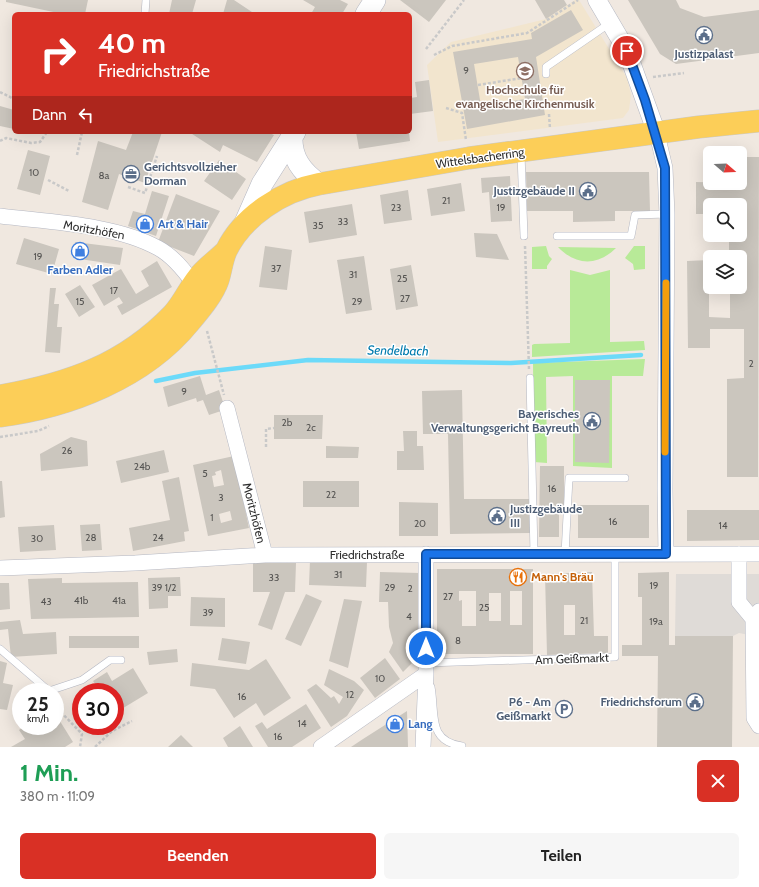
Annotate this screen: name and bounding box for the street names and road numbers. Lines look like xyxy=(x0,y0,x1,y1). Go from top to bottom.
street label: Wittelsbacherring xyxy=(435,144,526,171)
street label: Moritzhöfen xyxy=(62,217,126,242)
street label: Moritzhöfen xyxy=(240,481,269,545)
street label: Friedrichstraße xyxy=(330,547,404,562)
street label: Am Geißmarkt xyxy=(535,650,609,667)

